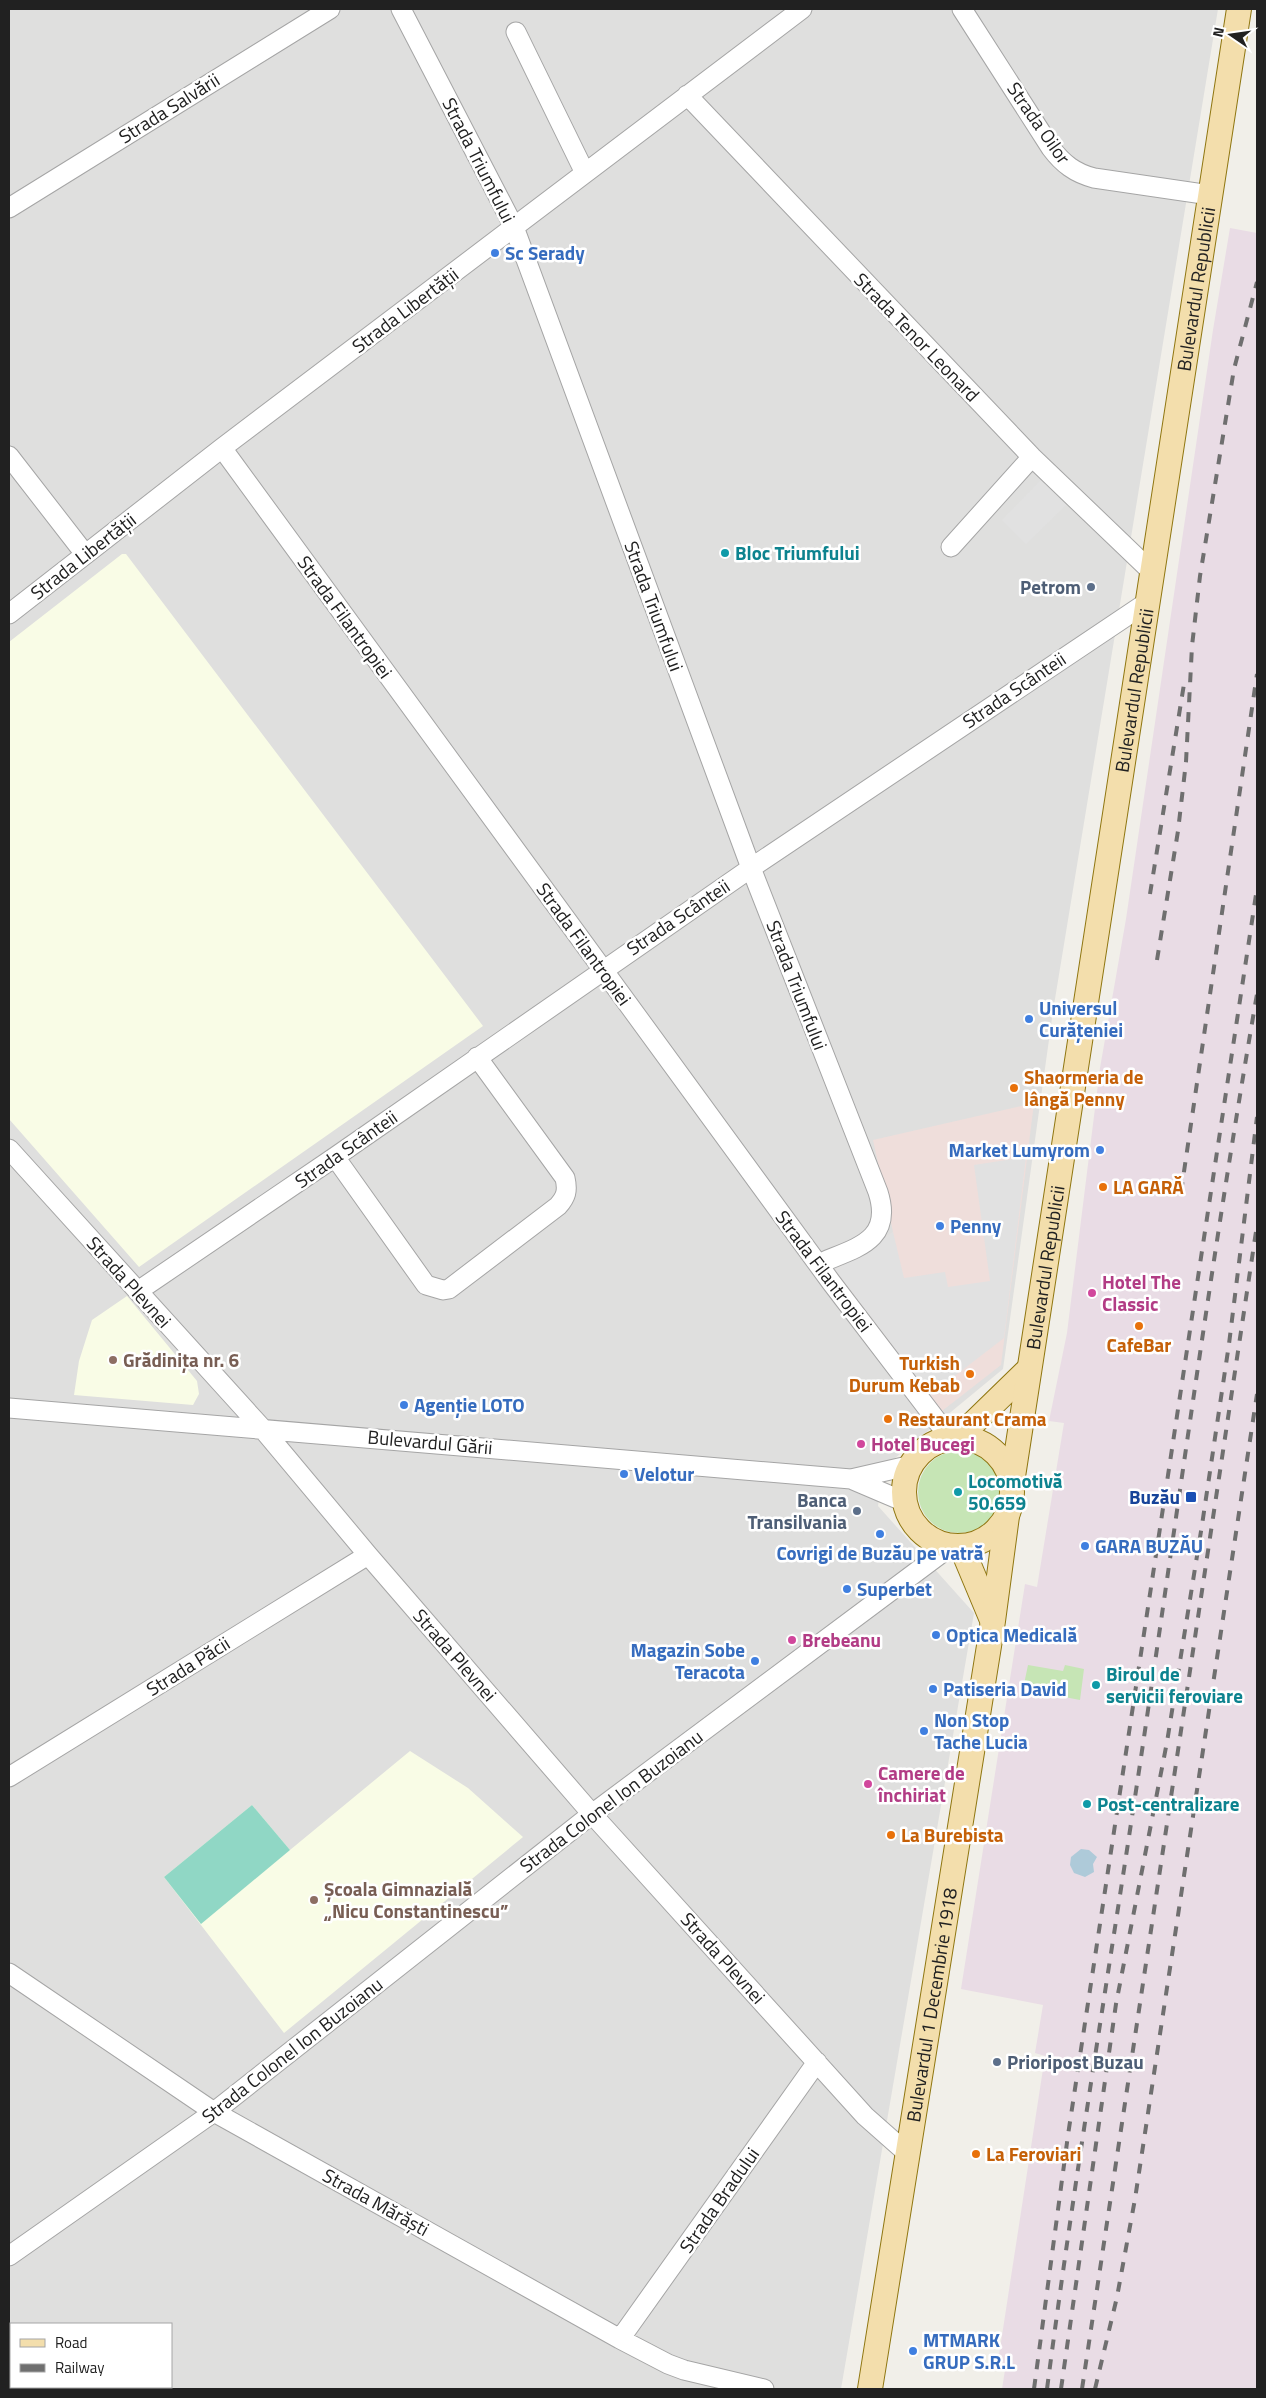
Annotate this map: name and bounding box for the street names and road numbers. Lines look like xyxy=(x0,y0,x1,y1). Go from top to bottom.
street label: Strada Salvării xyxy=(113,65,225,150)
street label: Strada Oilor xyxy=(1000,76,1079,170)
street label: Strada Triumfului xyxy=(435,92,523,227)
street label: Bulevardul Republicii xyxy=(1168,205,1222,373)
street label: Strada Libertății xyxy=(345,260,464,359)
street label: Strada Tenor Leonard xyxy=(848,265,987,408)
street label: Strada Libertății xyxy=(24,505,142,606)
street label: Strada Triumfului xyxy=(617,537,691,675)
street label: Strada Filantropiei xyxy=(291,549,400,684)
street label: Bulevardul Republicii xyxy=(1107,606,1161,774)
street label: Strada Scânteii xyxy=(956,644,1071,735)
street label: Strada Scânteii xyxy=(620,871,735,962)
street label: Strada Filantropiei xyxy=(530,876,639,1011)
street label: Strada Triumfului xyxy=(759,916,836,1054)
street label: Strada Scânteii xyxy=(288,1102,403,1195)
street label: Bulevardul Republicii xyxy=(1018,1183,1072,1352)
street label: Strada Filantropiei xyxy=(769,1204,880,1338)
street label: Strada Plevnei xyxy=(80,1229,179,1334)
street label: Bulevardul Gării xyxy=(366,1422,494,1461)
street label: Strada Plevnei xyxy=(407,1602,504,1708)
street label: Strada Păcii xyxy=(140,1628,235,1703)
street label: Strada Colonel Ion Buzoianu xyxy=(513,1722,708,1879)
street label: Bulevardul 1 Decembrie 1918 xyxy=(898,1885,964,2124)
street label: Strada Plevnei xyxy=(674,1905,773,2010)
street label: Strada Colonel Ion Buzoianu xyxy=(195,1970,388,2130)
street label: Strada Bradului xyxy=(671,2141,766,2258)
street label: Strada Mărăști xyxy=(318,2160,435,2243)

